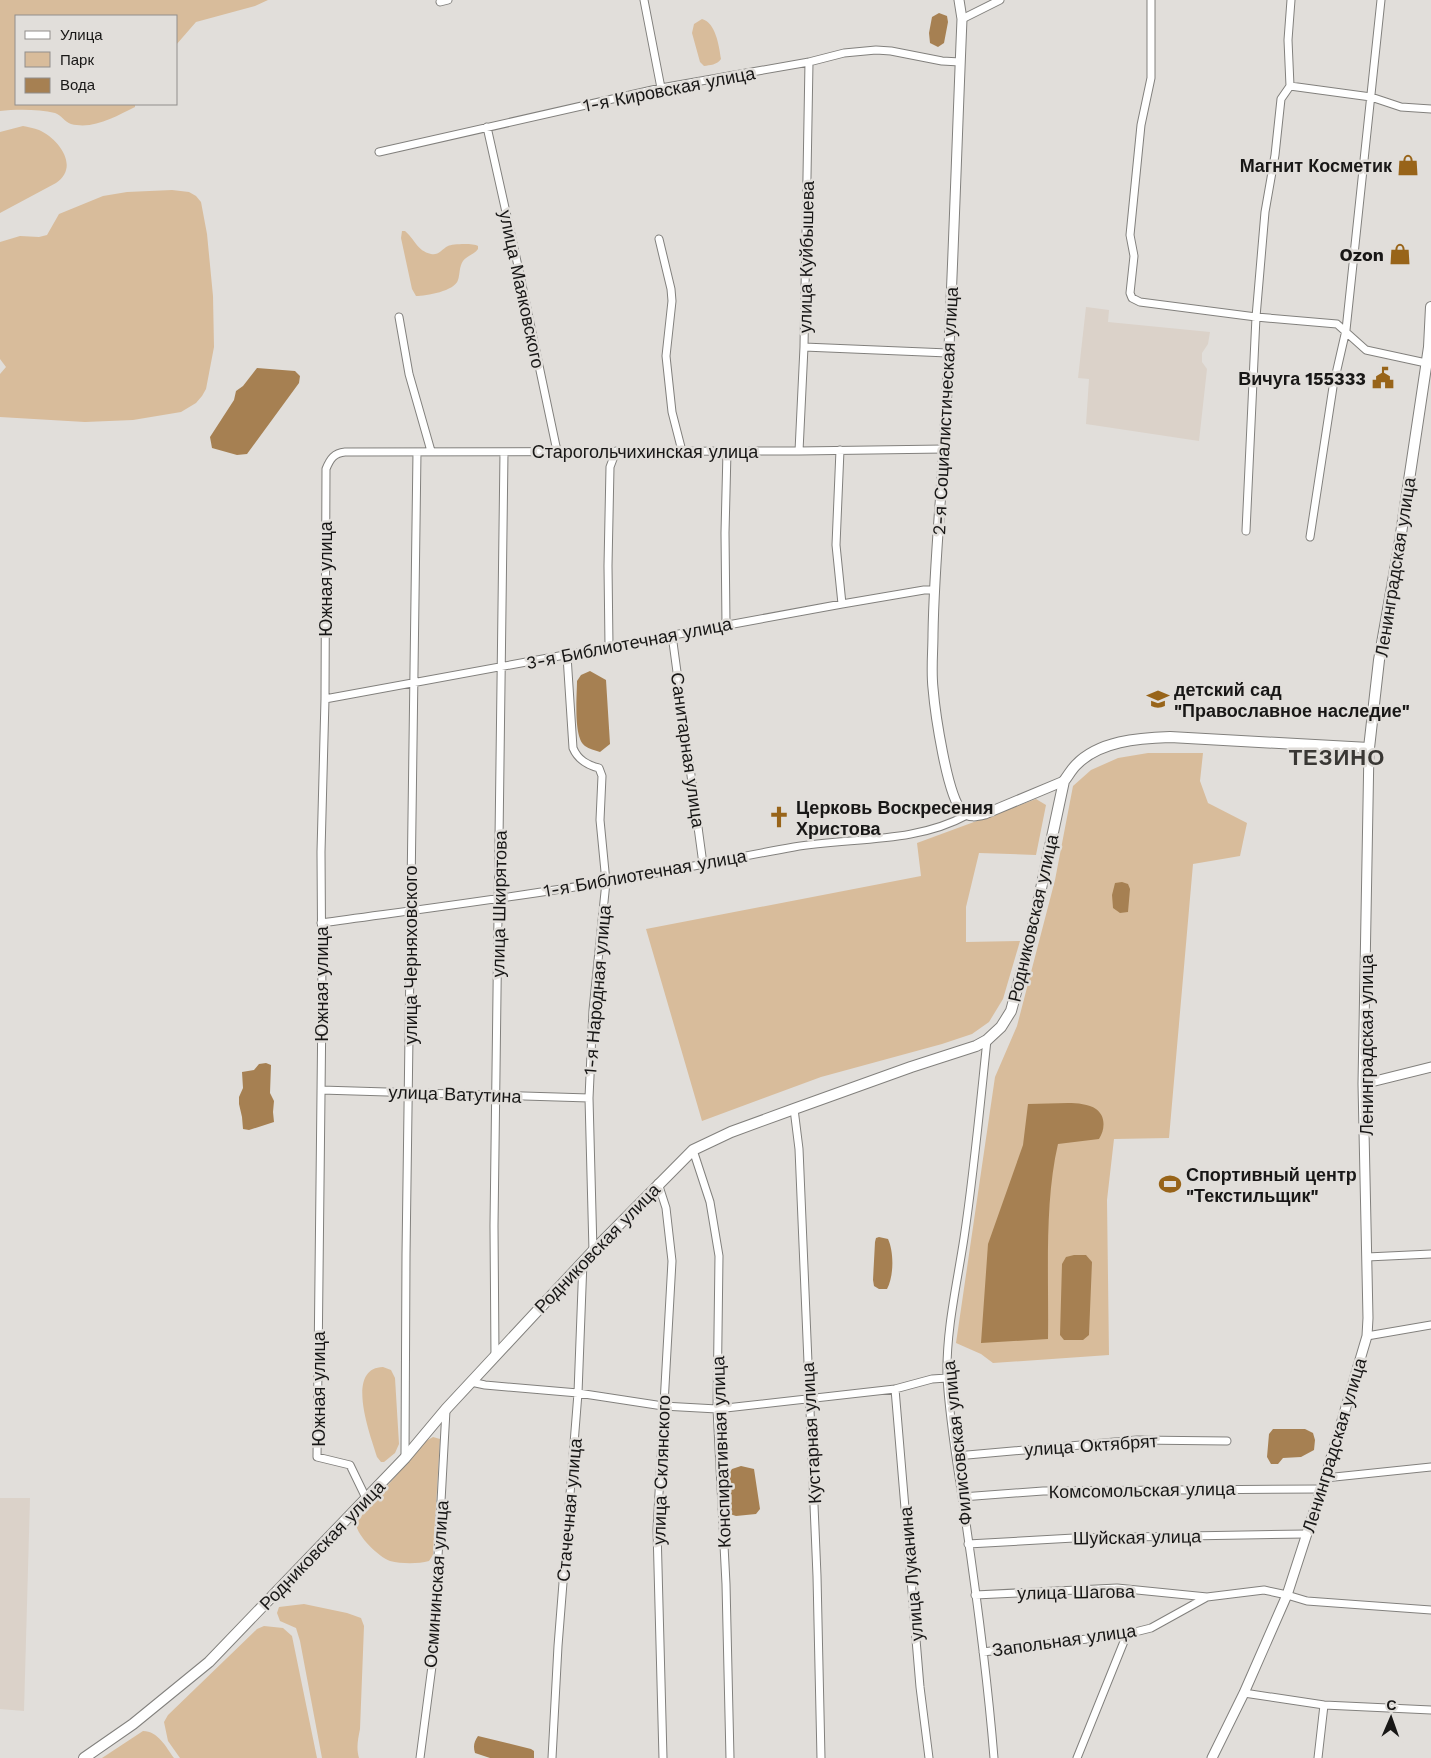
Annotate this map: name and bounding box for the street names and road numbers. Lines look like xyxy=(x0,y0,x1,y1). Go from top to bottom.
street label: 1-я Кировская улица xyxy=(581,62,758,116)
street label: улица Куйбышева xyxy=(794,180,818,333)
street label: улица Маяковского xyxy=(495,208,549,370)
street label: 2-я Социалистическая улица xyxy=(928,285,962,536)
street label: Старогольчихинская улица xyxy=(532,441,759,462)
street label: Ленинградская улица xyxy=(1370,475,1420,658)
street label: Южная улица xyxy=(315,520,336,637)
street label: 3-я Библиотечная улица xyxy=(524,613,735,673)
street label: Санитарная улица xyxy=(667,671,709,830)
street label: улица Шкирятова xyxy=(487,829,511,978)
street label: Родниковская улица xyxy=(1003,831,1063,1004)
street label: 1-я Библиотечная улица xyxy=(542,845,749,901)
street label: улица Черняховского xyxy=(400,866,421,1044)
street label: 1-я Народная улица xyxy=(579,903,615,1076)
street label: Южная улица xyxy=(311,925,332,1042)
street label: Ленинградская улица xyxy=(1356,953,1377,1136)
street label: улица Ватутина xyxy=(388,1081,523,1107)
street label: Родниковская улица xyxy=(530,1178,665,1317)
street label: Южная улица xyxy=(308,1330,329,1447)
street label: Ленинградская улица xyxy=(1297,1354,1371,1535)
street label: Конспиративная улица xyxy=(707,1355,735,1548)
street label: Филисовская улица xyxy=(938,1359,976,1526)
street label: Кустарная улица xyxy=(797,1361,825,1504)
street label: улица Склянского xyxy=(648,1395,674,1545)
street label: улица Октябрят xyxy=(1024,1430,1158,1460)
street label: Стачечная улица xyxy=(552,1436,586,1583)
street label: Родниковская улица xyxy=(255,1475,390,1614)
street label: Комсомольская улица xyxy=(1049,1478,1236,1502)
street label: Осмининская улица xyxy=(420,1498,452,1669)
street label: улица Луканина xyxy=(895,1505,927,1642)
street label: Шуйская улица xyxy=(1073,1525,1202,1549)
street label: улица Шагова xyxy=(1017,1580,1136,1604)
street label: Запольная улица xyxy=(991,1619,1138,1661)

